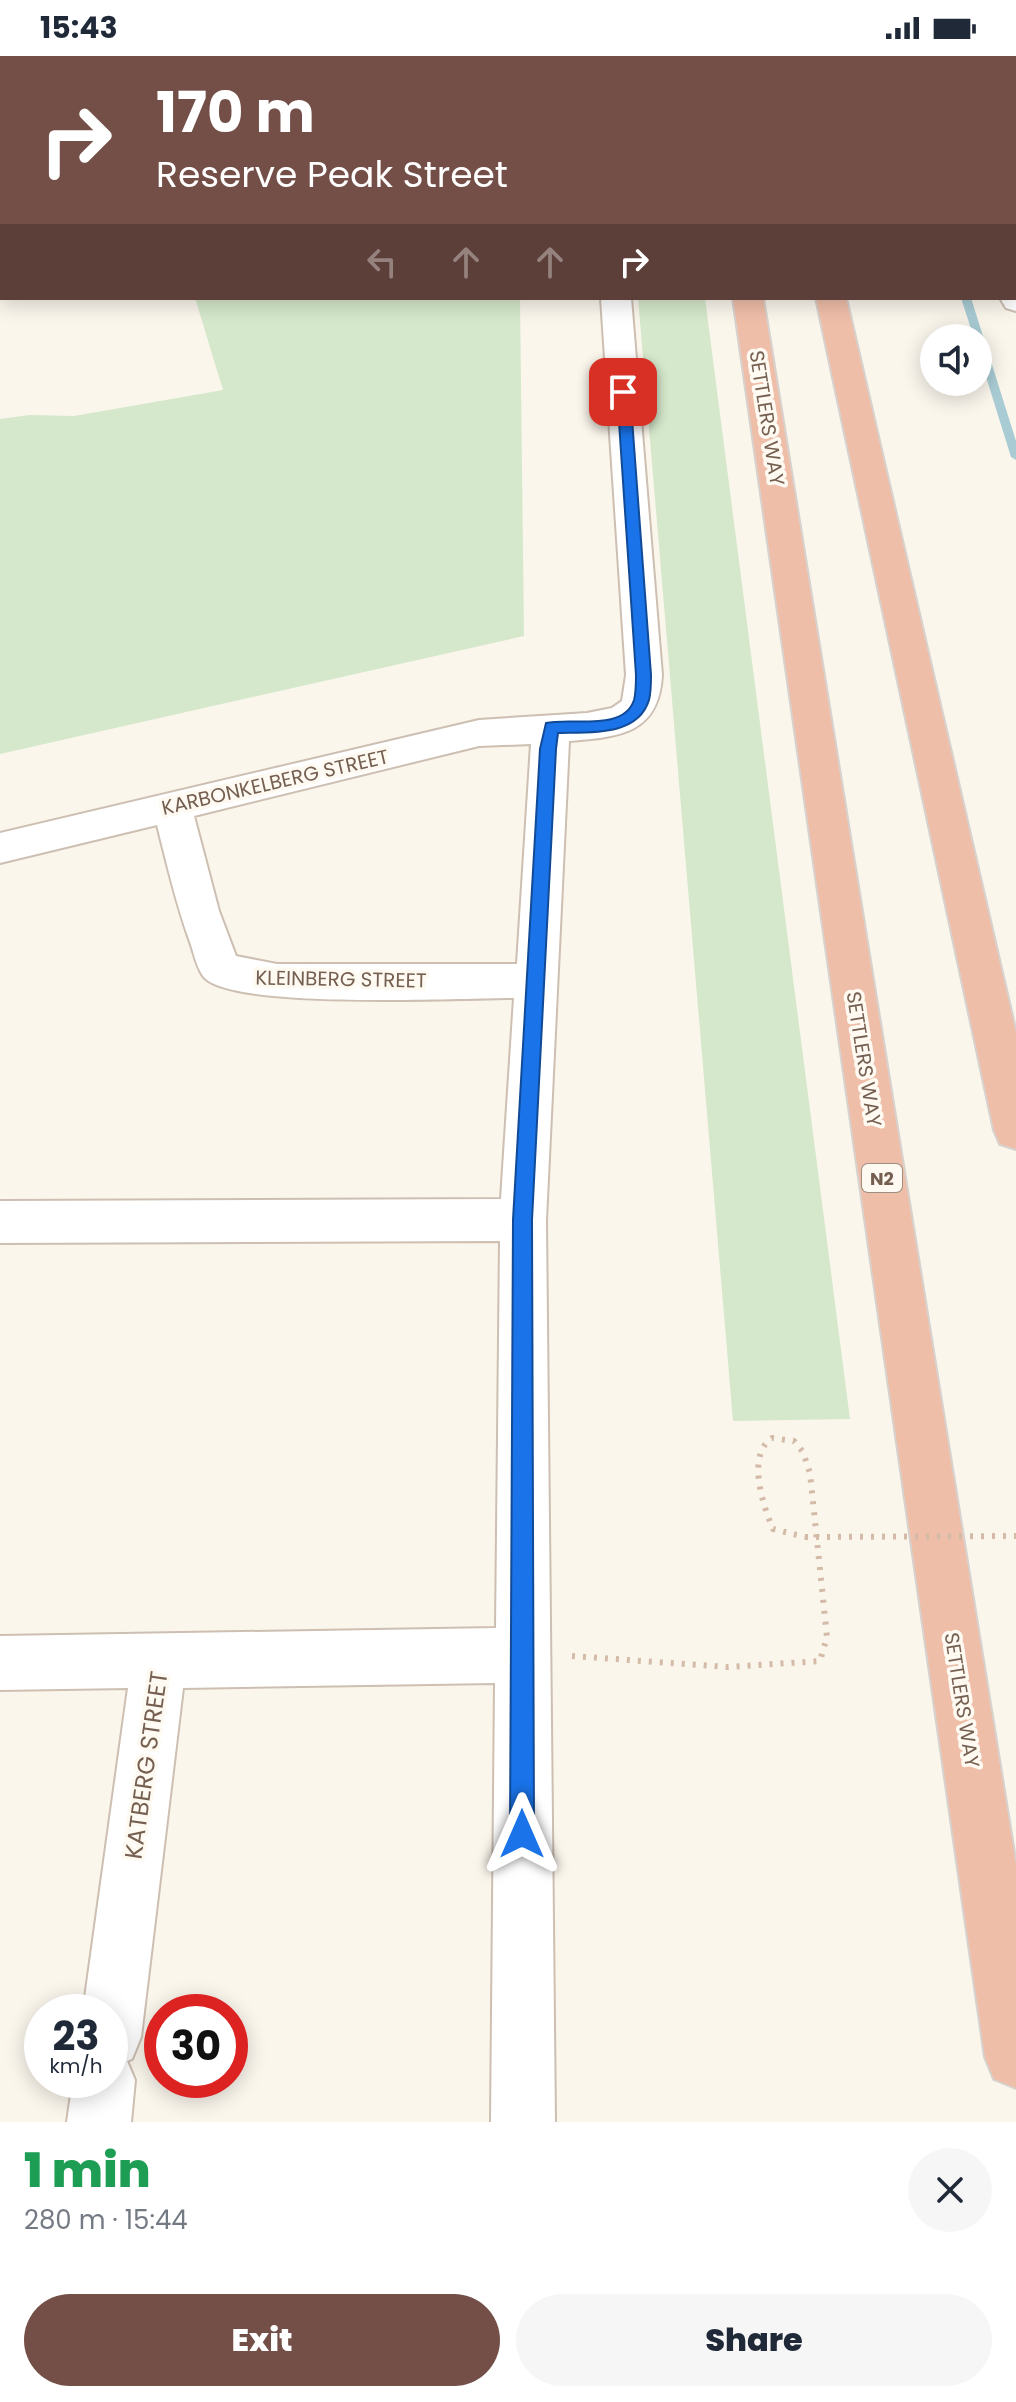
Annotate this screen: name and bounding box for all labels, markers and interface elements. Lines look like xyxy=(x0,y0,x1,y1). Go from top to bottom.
text: 15:43 xyxy=(40,6,118,49)
text: 170 m xyxy=(156,73,315,152)
icon: right xyxy=(24,88,128,192)
text: Reserve Peak Street xyxy=(156,149,508,200)
icon: left xyxy=(360,240,404,284)
icon: ahead xyxy=(444,240,488,284)
icon: ahead xyxy=(528,240,572,284)
icon: right xyxy=(612,240,656,284)
map controls xyxy=(920,324,992,396)
button: sound xyxy=(920,324,992,396)
street label: SETTLERS WAY xyxy=(742,348,792,488)
pin xyxy=(589,358,657,426)
icon: arrive xyxy=(601,370,645,414)
street label: KARBONKELBERG STREET xyxy=(159,742,391,822)
street label: KLEINBERG STREET xyxy=(255,964,427,994)
street label: SETTLERS WAY xyxy=(839,989,889,1129)
road number: N2 xyxy=(862,1164,902,1192)
street label: SETTLERS WAY xyxy=(937,1630,987,1770)
street label: KATBERG STREET xyxy=(116,1669,176,1861)
position arrow xyxy=(480,1792,564,1876)
speed limit sign: 30 xyxy=(144,1994,248,2098)
text: 23 xyxy=(52,2008,100,2064)
text: km/h xyxy=(49,2052,103,2080)
text: 1 min xyxy=(24,2137,151,2204)
button: close xyxy=(908,2148,992,2232)
text: 280 m · 15:44 xyxy=(24,2202,188,2238)
button: Exit xyxy=(24,2294,500,2386)
button: Share xyxy=(516,2294,992,2386)

